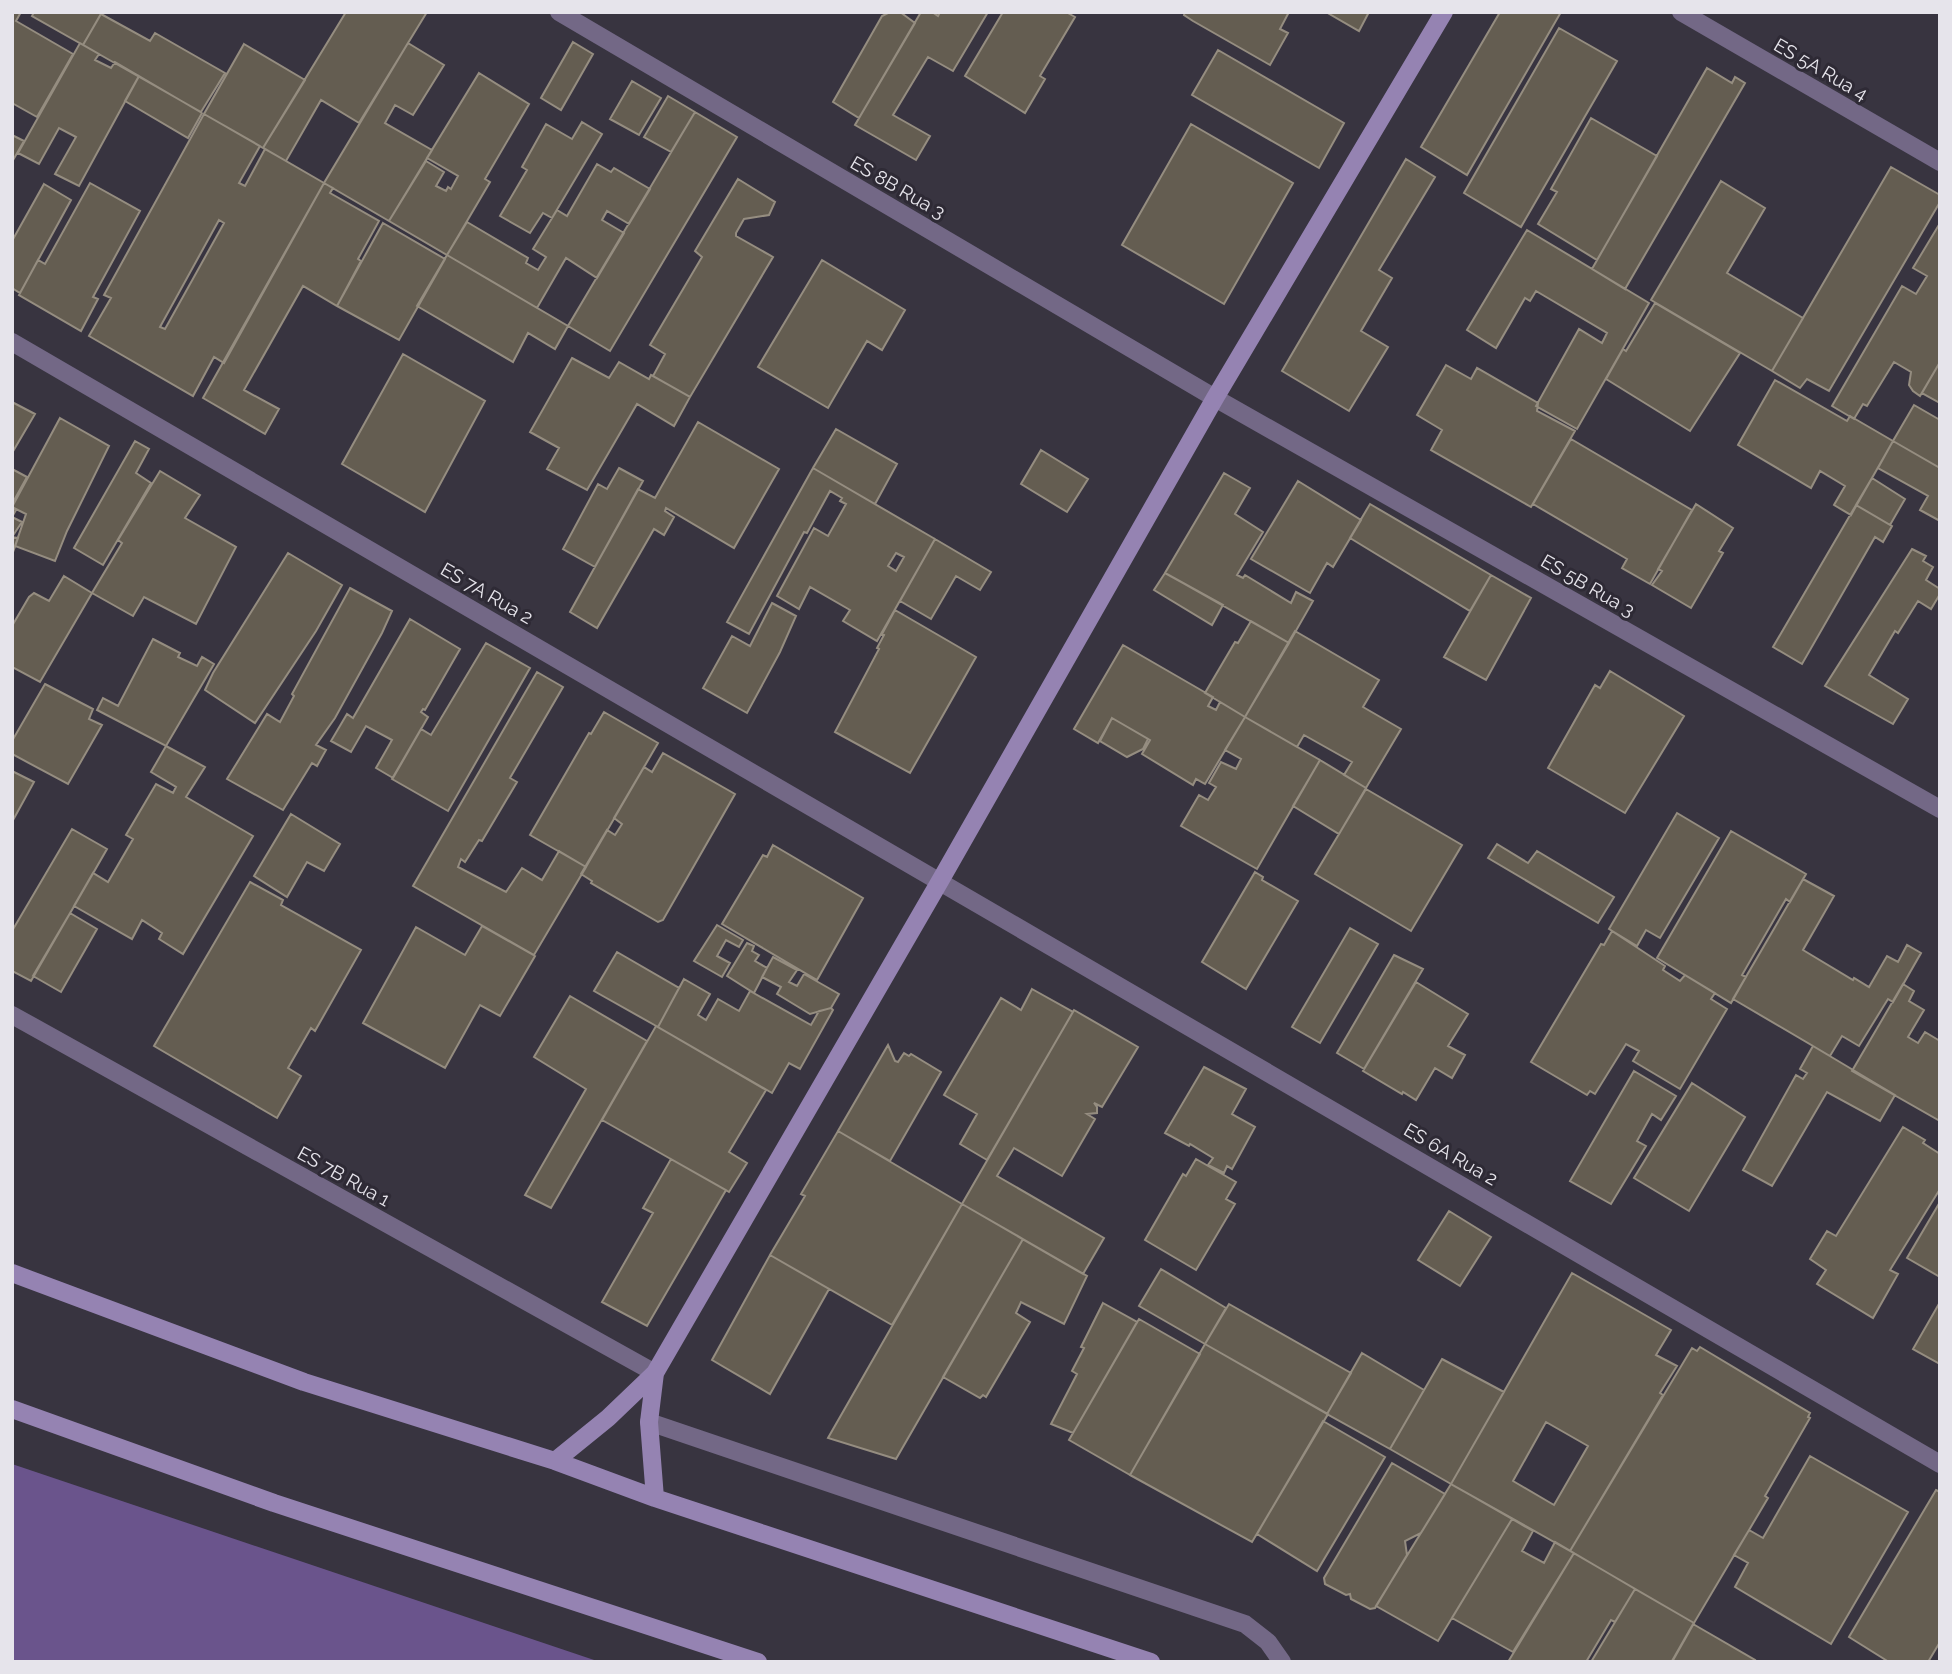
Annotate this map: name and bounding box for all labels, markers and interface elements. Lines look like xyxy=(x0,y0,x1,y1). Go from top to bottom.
street label: ES 5A Rua 4 xyxy=(1770,33,1872,105)
street label: ES 8B Rua 3 xyxy=(847,151,949,223)
street label: ES 5B Rua 3 xyxy=(1537,549,1639,621)
street label: ES 7A Rua 2 xyxy=(437,558,537,628)
street label: ES 6A Rua 2 xyxy=(1400,1118,1502,1190)
street label: ES 7B Rua 1 xyxy=(294,1142,394,1210)

